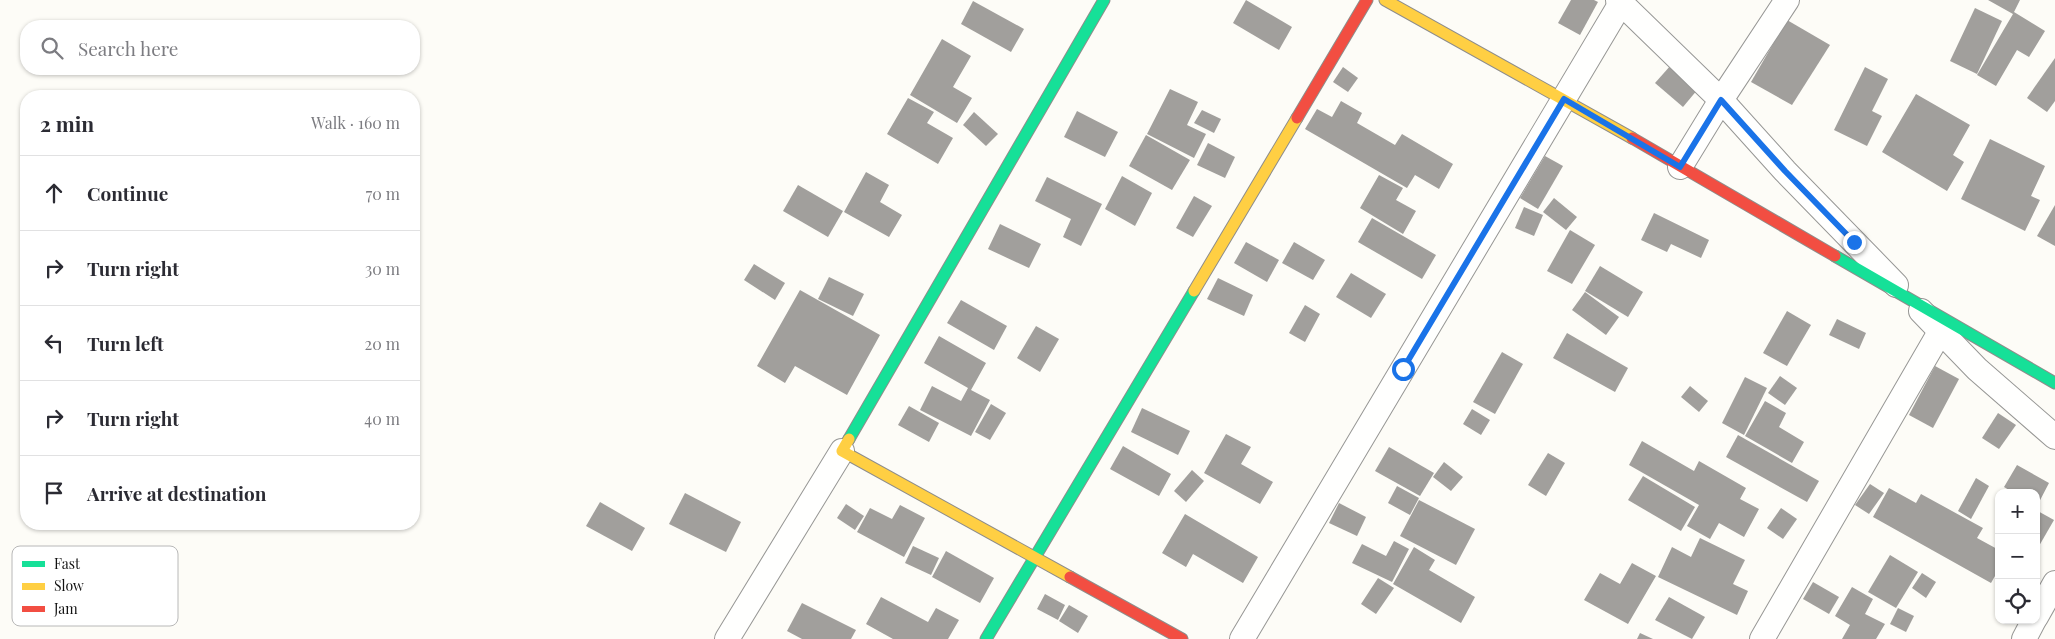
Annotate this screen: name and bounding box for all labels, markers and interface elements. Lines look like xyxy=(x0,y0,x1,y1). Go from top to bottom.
search box xyxy=(20,20,420,75)
icon: search xyxy=(38,34,66,62)
text: Search here xyxy=(78,35,178,61)
text: 2 min xyxy=(40,109,94,137)
text: Walk · 160 m xyxy=(311,112,400,133)
icon: ahead xyxy=(40,179,68,207)
text: Continue xyxy=(87,180,168,206)
text: 70 m xyxy=(366,183,400,204)
route end xyxy=(1843,231,1866,254)
icon: right xyxy=(40,254,68,282)
text: Turn right xyxy=(87,255,179,281)
text: 30 m xyxy=(365,258,400,279)
icon: left xyxy=(40,329,68,357)
text: Turn left xyxy=(87,330,164,356)
text: 20 m xyxy=(365,333,400,354)
route start xyxy=(1392,358,1415,381)
icon: right xyxy=(40,404,68,432)
text: Turn right xyxy=(87,405,179,431)
text: 40 m xyxy=(364,408,400,429)
icon: arrive xyxy=(40,479,68,507)
text: Arrive at destination xyxy=(87,480,267,506)
map controls xyxy=(1995,489,2040,624)
button: + xyxy=(1995,489,2040,534)
button: − xyxy=(1995,534,2040,579)
legend xyxy=(12,546,178,626)
text: Fast xyxy=(54,554,81,573)
text: Slow xyxy=(54,576,84,595)
button: locate xyxy=(1995,579,2040,624)
text: Jam xyxy=(53,599,78,618)

